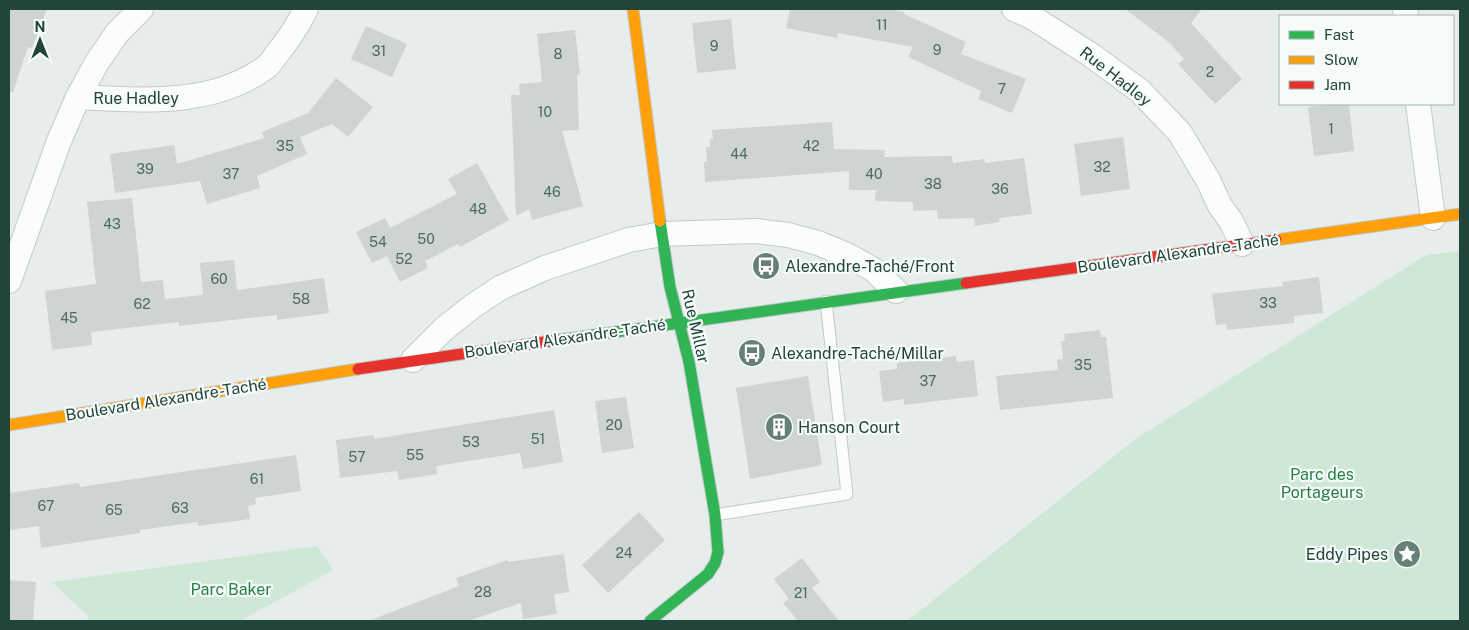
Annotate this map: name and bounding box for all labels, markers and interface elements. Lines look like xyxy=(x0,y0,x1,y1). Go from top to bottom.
north arrow xyxy=(15,15,65,65)
legend xyxy=(1279,15,1454,105)
house number: 11 xyxy=(876,17,888,33)
text: N xyxy=(35,19,45,35)
text: Fast xyxy=(1324,26,1354,43)
house number: 9 xyxy=(710,38,719,54)
house number: 9 xyxy=(933,42,942,58)
house number: 31 xyxy=(372,43,386,59)
street label: Rue Hadley xyxy=(1076,43,1156,110)
house number: 8 xyxy=(553,46,563,62)
text: Slow xyxy=(1324,51,1359,68)
house number: 2 xyxy=(1206,64,1214,80)
text: Jam xyxy=(1324,76,1351,93)
house number: 7 xyxy=(998,81,1006,97)
street label: Rue Hadley xyxy=(93,89,179,108)
house number: 10 xyxy=(538,104,552,120)
house number: 1 xyxy=(1328,121,1334,137)
house number: 35 xyxy=(276,138,294,154)
house number: 42 xyxy=(802,138,820,154)
house number: 44 xyxy=(730,146,748,162)
house number: 32 xyxy=(1093,159,1111,175)
house number: 39 xyxy=(136,161,154,177)
house number: 37 xyxy=(223,166,239,182)
house number: 40 xyxy=(865,166,883,182)
house number: 38 xyxy=(924,176,942,192)
house number: 36 xyxy=(991,181,1009,197)
house number: 46 xyxy=(543,184,561,200)
house number: 48 xyxy=(469,201,487,217)
house number: 43 xyxy=(103,216,121,232)
street label: Boulevard Alexandre-Taché xyxy=(1076,230,1280,277)
house number: 50 xyxy=(417,231,435,247)
house number: 54 xyxy=(369,234,387,250)
house number: 52 xyxy=(395,251,413,267)
bus stop icon: Alexandre-Taché/Front xyxy=(751,251,781,281)
place label: Alexandre-Taché/Front xyxy=(785,257,955,276)
house number: 60 xyxy=(210,271,228,287)
street label: Rue Millar xyxy=(678,287,713,365)
house number: 58 xyxy=(292,291,310,307)
house number: 33 xyxy=(1259,295,1277,311)
house number: 62 xyxy=(133,296,151,312)
house number: 45 xyxy=(60,310,78,326)
street label: Boulevard Alexandre-Taché xyxy=(463,315,667,362)
bus stop icon: Alexandre-Taché/Millar xyxy=(737,338,767,368)
place label: Alexandre-Taché/Millar xyxy=(771,344,944,363)
house number: 35 xyxy=(1074,357,1092,373)
house number: 37 xyxy=(920,373,936,389)
street label: Boulevard Alexandre-Taché xyxy=(64,374,268,425)
building icon: Hanson Court xyxy=(764,412,794,442)
house number: 20 xyxy=(606,417,622,433)
place label: Hanson Court xyxy=(798,418,900,437)
house number: 51 xyxy=(531,431,545,447)
house number: 53 xyxy=(462,434,480,450)
house number: 55 xyxy=(406,447,424,463)
house number: 57 xyxy=(348,449,366,465)
park label: Parc des Portageurs xyxy=(1281,465,1363,502)
house number: 61 xyxy=(250,471,264,487)
house number: 67 xyxy=(38,498,54,514)
house number: 63 xyxy=(171,500,189,516)
house number: 65 xyxy=(105,502,123,518)
place icon: Eddy Pipes xyxy=(1392,539,1422,569)
house number: 24 xyxy=(615,545,633,561)
place label: Eddy Pipes xyxy=(1306,545,1388,564)
park label: Parc Baker xyxy=(191,580,272,599)
house number: 28 xyxy=(474,584,492,600)
house number: 21 xyxy=(794,585,808,601)

